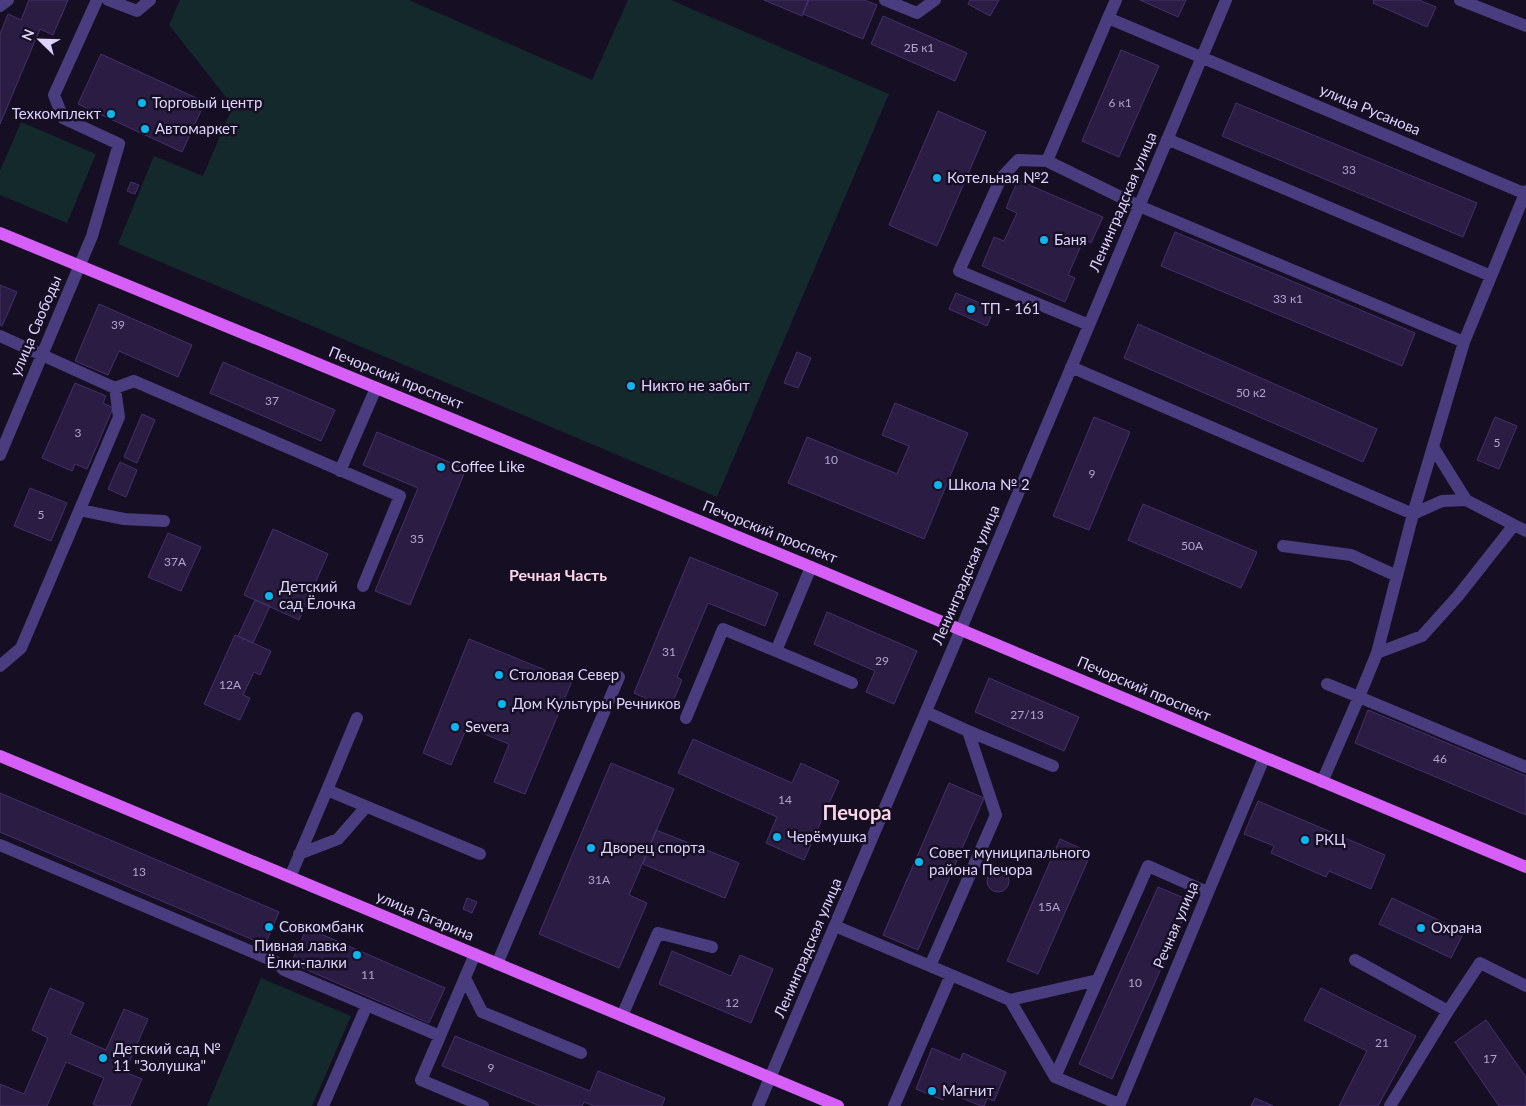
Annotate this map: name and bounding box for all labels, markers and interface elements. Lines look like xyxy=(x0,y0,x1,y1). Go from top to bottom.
north arrow xyxy=(15,15,65,65)
text: N xyxy=(18,26,38,43)
house number: 2Б к1 xyxy=(904,40,934,55)
street label: улица Русанова xyxy=(1317,80,1424,138)
place label: Торговый центр xyxy=(152,93,262,111)
house number: 6 к1 xyxy=(1108,95,1132,110)
marker: Торговый центр xyxy=(136,97,148,109)
place label: Техкомплект xyxy=(12,104,101,122)
marker: Техкомплект xyxy=(105,108,117,120)
place label: Автомаркет xyxy=(155,119,238,137)
marker: Автомаркет xyxy=(139,123,151,135)
street label: Ленинградская улица xyxy=(1084,129,1160,275)
house number: 33 xyxy=(1342,162,1356,177)
place label: Котельная №2 xyxy=(947,168,1049,186)
marker: Котельная №2 xyxy=(931,172,943,184)
place label: Баня xyxy=(1054,230,1087,248)
marker: Баня xyxy=(1038,234,1050,246)
street label: улица Свободы xyxy=(6,272,64,379)
house number: 33 к1 xyxy=(1273,291,1303,306)
place label: ТП - 161 xyxy=(981,299,1040,317)
marker: ТП - 161 xyxy=(965,303,977,315)
house number: 39 xyxy=(111,317,125,332)
street label: Печорский проспект xyxy=(326,342,467,412)
place label: Никто не забыт xyxy=(641,376,750,394)
marker: Никто не забыт xyxy=(625,380,637,392)
house number: 50 к2 xyxy=(1236,385,1266,400)
house number: 37 xyxy=(265,393,279,408)
house number: 3 xyxy=(75,425,82,440)
house number: 5 xyxy=(1494,435,1501,450)
house number: 10 xyxy=(824,452,838,467)
place label: Coffee Like xyxy=(451,457,525,475)
marker: Coffee Like xyxy=(435,461,447,473)
house number: 9 xyxy=(1089,466,1096,481)
place label: Школа № 2 xyxy=(948,475,1030,493)
marker: Школа № 2 xyxy=(932,479,944,491)
street label: Печорский проспект xyxy=(700,496,841,566)
street label: Ленинградская улица xyxy=(927,502,1003,648)
house number: 5 xyxy=(38,507,45,522)
house number: 35 xyxy=(410,531,424,546)
house number: 50А xyxy=(1181,538,1204,553)
house number: 37А xyxy=(164,554,187,569)
district label: Речная Часть xyxy=(509,565,607,584)
place label: Детский сад Ёлочка xyxy=(279,577,356,612)
marker: Детский сад Ёлочка xyxy=(263,590,275,602)
house number: 31 xyxy=(662,644,676,659)
street label: Печорский проспект xyxy=(1075,652,1214,725)
house number: 29 xyxy=(875,653,889,668)
place label: Столовая Север xyxy=(509,665,619,683)
marker: Столовая Север xyxy=(493,669,505,681)
house number: 12А xyxy=(219,677,242,692)
place label: Дом Культуры Речников xyxy=(512,694,681,712)
marker: Дом Культуры Речников xyxy=(496,698,508,710)
house number: 27/13 xyxy=(1010,707,1044,722)
place label: Severa xyxy=(465,717,509,735)
marker: Severa xyxy=(449,721,461,733)
house number: 46 xyxy=(1433,751,1447,766)
house number: 14 xyxy=(778,792,792,807)
district label: Печора xyxy=(823,800,891,824)
place label: Черёмушка xyxy=(787,827,867,845)
place label: РКЦ xyxy=(1315,830,1346,848)
marker: Черёмушка xyxy=(771,831,783,843)
marker: РКЦ xyxy=(1299,834,1311,846)
place label: Дворец спорта xyxy=(601,838,705,856)
marker: Дворец спорта xyxy=(585,842,597,854)
place label: Совет муниципального района Печора xyxy=(929,843,1090,878)
marker: Совет муниципального района Печора xyxy=(913,856,925,868)
house number: 13 xyxy=(132,864,146,879)
house number: 31А xyxy=(588,872,611,887)
street label: Ленинградская улица xyxy=(769,875,845,1021)
street label: Речная улица xyxy=(1149,879,1201,971)
street label: улица Гагарина xyxy=(374,886,477,944)
house number: 15А xyxy=(1038,899,1061,914)
place label: Совкомбанк xyxy=(279,917,364,935)
place label: Охрана xyxy=(1431,918,1482,936)
marker: Совкомбанк xyxy=(263,921,275,933)
marker: Охрана xyxy=(1415,922,1427,934)
place label: Пивная лавка Ёлки-палки xyxy=(254,936,347,971)
marker: Пивная лавка Ёлки-палки xyxy=(351,949,363,961)
house number: 11 xyxy=(361,967,375,982)
house number: 10 xyxy=(1128,975,1142,990)
house number: 12 xyxy=(725,995,739,1010)
house number: 21 xyxy=(1375,1035,1389,1050)
place label: Детский сад № 11 "Золушка" xyxy=(113,1039,221,1074)
house number: 17 xyxy=(1483,1051,1497,1066)
marker: Детский сад № 11 "Золушка" xyxy=(97,1052,109,1064)
house number: 9 xyxy=(488,1060,495,1075)
place label: Магнит xyxy=(942,1081,994,1099)
marker: Магнит xyxy=(926,1085,938,1097)

